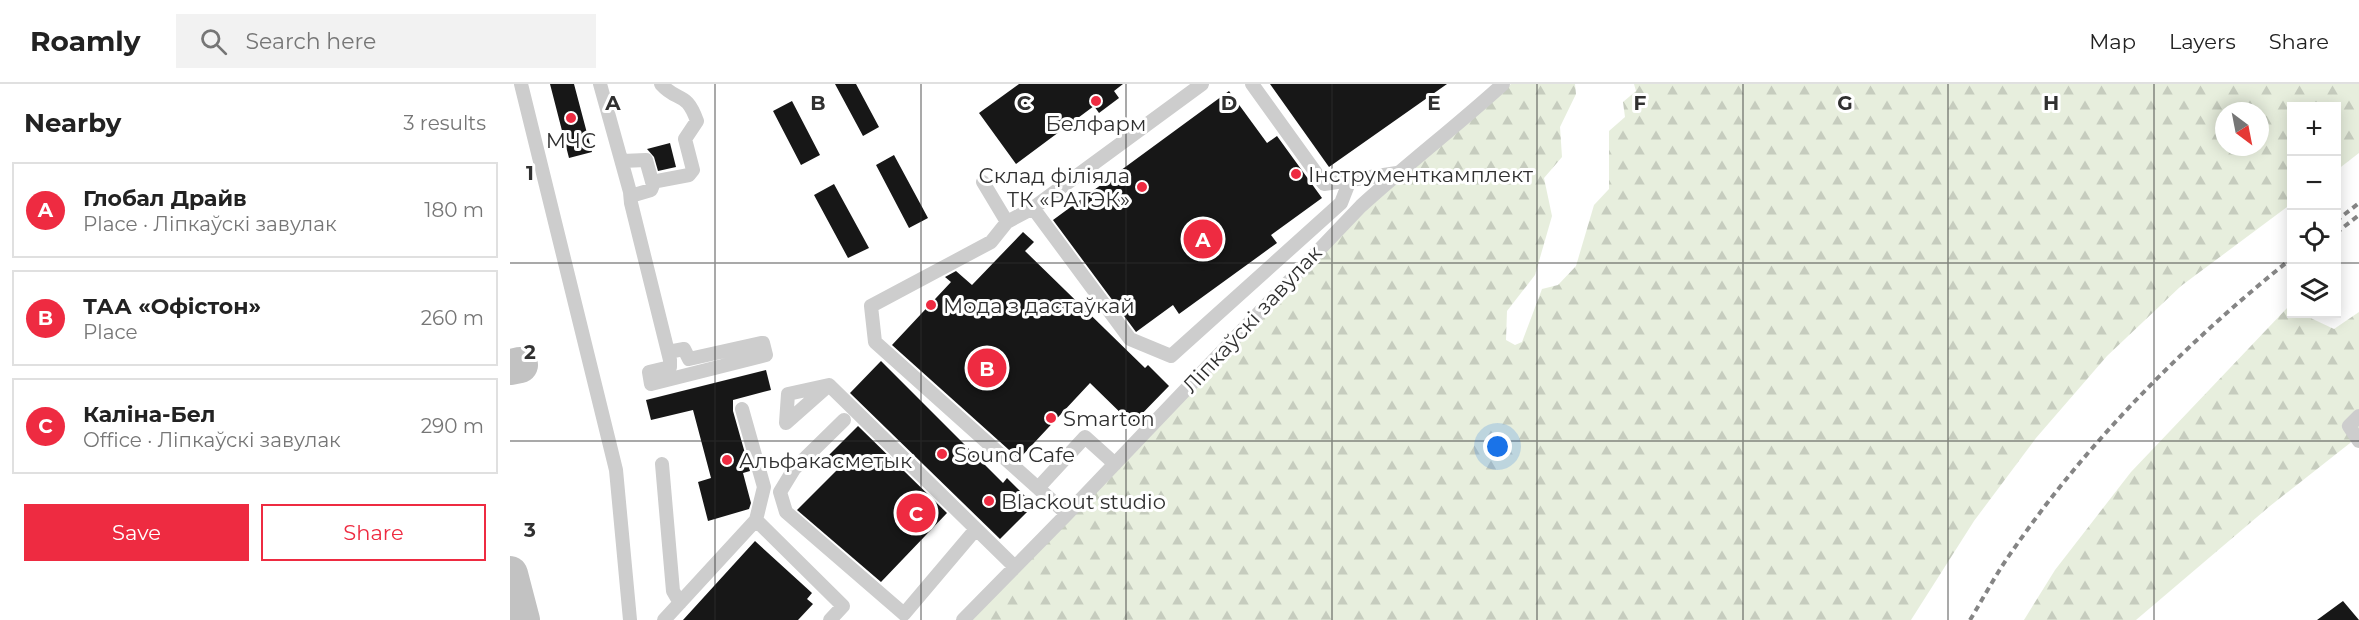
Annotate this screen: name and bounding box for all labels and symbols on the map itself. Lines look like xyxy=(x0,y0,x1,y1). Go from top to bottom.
text: A xyxy=(604,91,621,115)
text: B xyxy=(810,91,826,115)
text: C xyxy=(1017,91,1032,115)
text: D xyxy=(1221,91,1237,115)
text: E xyxy=(1427,91,1441,115)
text: F xyxy=(1634,91,1647,115)
text: G xyxy=(1837,91,1853,115)
text: H xyxy=(2043,91,2059,115)
marker: Белфарм xyxy=(1089,94,1103,108)
north arrow xyxy=(2215,102,2269,156)
marker: МЧС xyxy=(564,111,578,125)
place label: Белфарм xyxy=(1046,111,1146,136)
place label: МЧС xyxy=(546,128,596,153)
text: 1 xyxy=(526,161,534,185)
place label: Інструменткамплект xyxy=(1308,162,1533,187)
place label: Склад філіяла ТК «РАТЭК» xyxy=(979,163,1130,212)
marker: Інструменткамплект xyxy=(1289,167,1303,181)
marker: Склад філіяла ТК «РАТЭК» xyxy=(1135,180,1149,194)
pin: A xyxy=(1184,216,1222,262)
street label: Ліпкаўскі завулак xyxy=(1177,240,1327,398)
place label: Мода з дастаўкай xyxy=(943,293,1135,318)
marker: Мода з дастаўкай xyxy=(924,298,938,312)
text: 2 xyxy=(524,340,536,364)
pin: B xyxy=(968,346,1006,390)
place label: Smarton xyxy=(1063,406,1155,431)
marker: Smarton xyxy=(1044,411,1058,425)
your location xyxy=(1483,432,1512,461)
place label: Sound Cafe xyxy=(954,442,1075,467)
marker: Sound Cafe xyxy=(935,447,949,461)
place label: Альфакасметык xyxy=(739,448,912,473)
marker: Альфакасметык xyxy=(720,453,734,467)
place label: Blackout studio xyxy=(1001,489,1166,514)
pin: C xyxy=(896,490,936,536)
marker: Blackout studio xyxy=(982,494,996,508)
text: 3 xyxy=(523,518,536,542)

